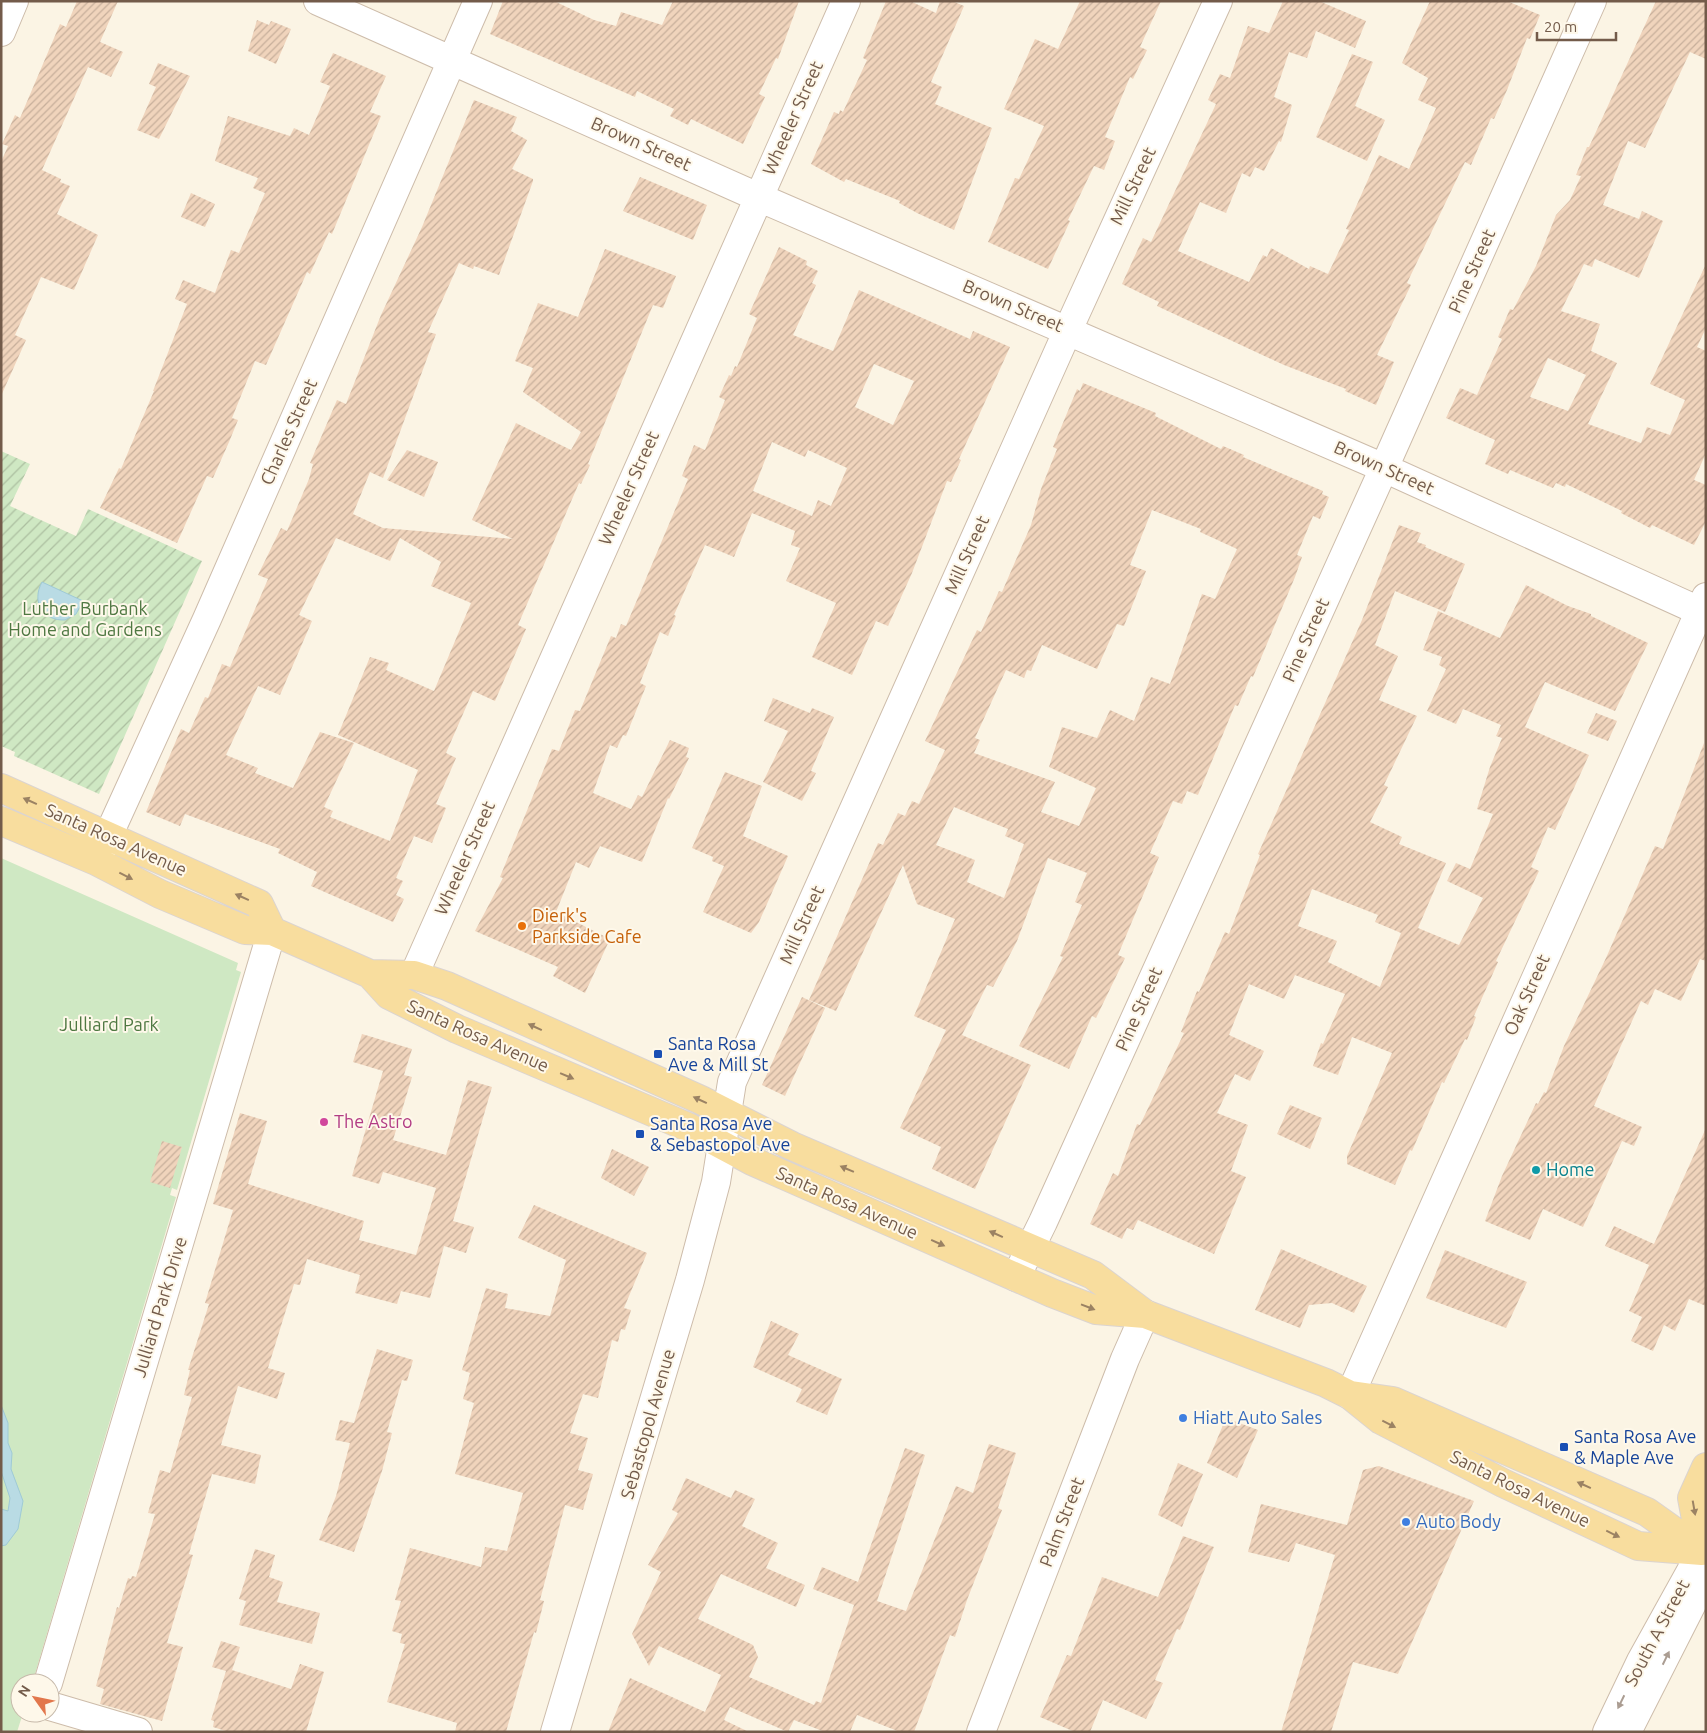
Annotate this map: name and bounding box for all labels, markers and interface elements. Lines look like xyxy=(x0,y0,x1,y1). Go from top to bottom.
scale bar xyxy=(1537,10,1616,42)
text: 20 m xyxy=(1544,18,1577,35)
street label: Wheeler Street xyxy=(758,58,826,178)
street label: Brown Street xyxy=(588,112,695,174)
street label: Mill Street xyxy=(1105,143,1159,228)
street label: Pine Street xyxy=(1444,226,1498,316)
street label: Brown Street xyxy=(960,275,1067,335)
street label: Charles Street xyxy=(256,375,320,488)
street label: Wheeler Street xyxy=(594,428,662,548)
street label: Brown Street xyxy=(1331,436,1438,498)
street label: Mill Street xyxy=(940,512,992,597)
street label: Pine Street xyxy=(1278,595,1332,685)
park label: Luther Burbank Home and Gardens xyxy=(8,598,162,639)
one-way arrow xyxy=(23,797,37,805)
street label: Wheeler Street xyxy=(430,798,498,918)
street label: Santa Rosa Avenue xyxy=(42,799,190,879)
one-way arrow xyxy=(119,872,133,880)
street label: Mill Street xyxy=(775,882,827,967)
one-way arrow xyxy=(235,892,249,900)
place label: Dierk's Parkside Cafe xyxy=(532,905,642,946)
marker: Dierk's Parkside Cafe xyxy=(516,920,528,932)
street label: Oak Street xyxy=(1499,951,1553,1038)
street label: Pine Street xyxy=(1111,964,1165,1054)
street label: Santa Rosa Avenue xyxy=(404,995,552,1075)
park label: Julliard Park xyxy=(59,1014,159,1034)
one-way arrow xyxy=(528,1022,542,1030)
place label: Santa Rosa Ave & Mill St xyxy=(668,1033,768,1074)
marker: Santa Rosa Ave & Mill St xyxy=(652,1048,664,1060)
one-way arrow xyxy=(560,1073,574,1081)
one-way arrow xyxy=(693,1096,707,1104)
place label: The Astro xyxy=(334,1111,413,1131)
place label: Santa Rosa Ave & Sebastopol Ave xyxy=(650,1113,790,1154)
marker: The Astro xyxy=(318,1116,330,1128)
marker: Santa Rosa Ave & Sebastopol Ave xyxy=(634,1128,646,1140)
place label: Home xyxy=(1546,1159,1595,1179)
street label: Santa Rosa Avenue xyxy=(773,1162,921,1242)
marker: Home xyxy=(1530,1164,1542,1176)
one-way arrow xyxy=(840,1165,854,1173)
one-way arrow xyxy=(989,1230,1003,1238)
street label: Julliard Park Drive xyxy=(128,1234,190,1379)
one-way arrow xyxy=(931,1240,945,1248)
one-way arrow xyxy=(1081,1303,1096,1311)
street label: Sebastopol Avenue xyxy=(616,1346,678,1501)
place label: Hiatt Auto Sales xyxy=(1193,1407,1322,1427)
marker: Hiatt Auto Sales xyxy=(1177,1412,1189,1424)
one-way arrow xyxy=(1382,1420,1396,1428)
place label: Santa Rosa Ave & Maple Ave xyxy=(1574,1426,1696,1467)
marker: Santa Rosa Ave & Maple Ave xyxy=(1558,1441,1570,1453)
street label: Santa Rosa Avenue xyxy=(1447,1446,1594,1531)
street label: Palm Street xyxy=(1035,1474,1087,1569)
one-way arrow xyxy=(1577,1480,1591,1488)
one-way arrow xyxy=(1690,1500,1698,1516)
place label: Auto Body xyxy=(1416,1511,1501,1531)
marker: Auto Body xyxy=(1400,1516,1412,1528)
one-way arrow xyxy=(1606,1530,1620,1538)
street label: South A Street xyxy=(1620,1576,1693,1689)
one-way arrow xyxy=(1662,1651,1670,1665)
north arrow xyxy=(10,1673,60,1723)
text: N xyxy=(15,1682,34,1700)
one-way arrow xyxy=(1617,1695,1626,1710)

